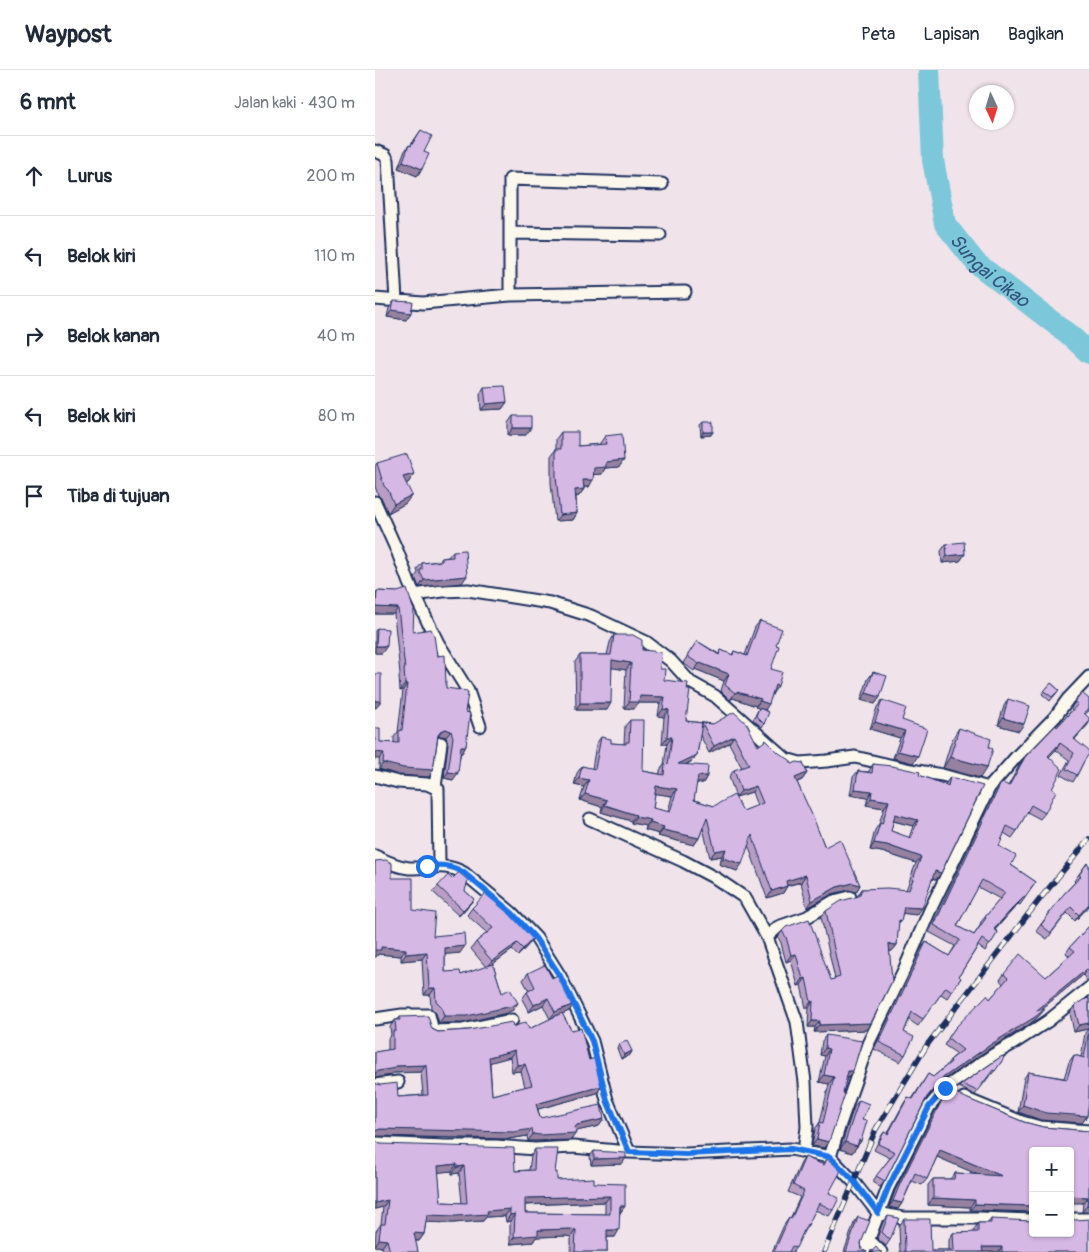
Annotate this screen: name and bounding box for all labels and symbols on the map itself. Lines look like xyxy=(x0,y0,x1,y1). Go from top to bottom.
north arrow xyxy=(969,85,1014,130)
water label: Sungai Cikao xyxy=(944,229,1035,314)
route start xyxy=(416,855,439,878)
route end xyxy=(934,1077,957,1100)

